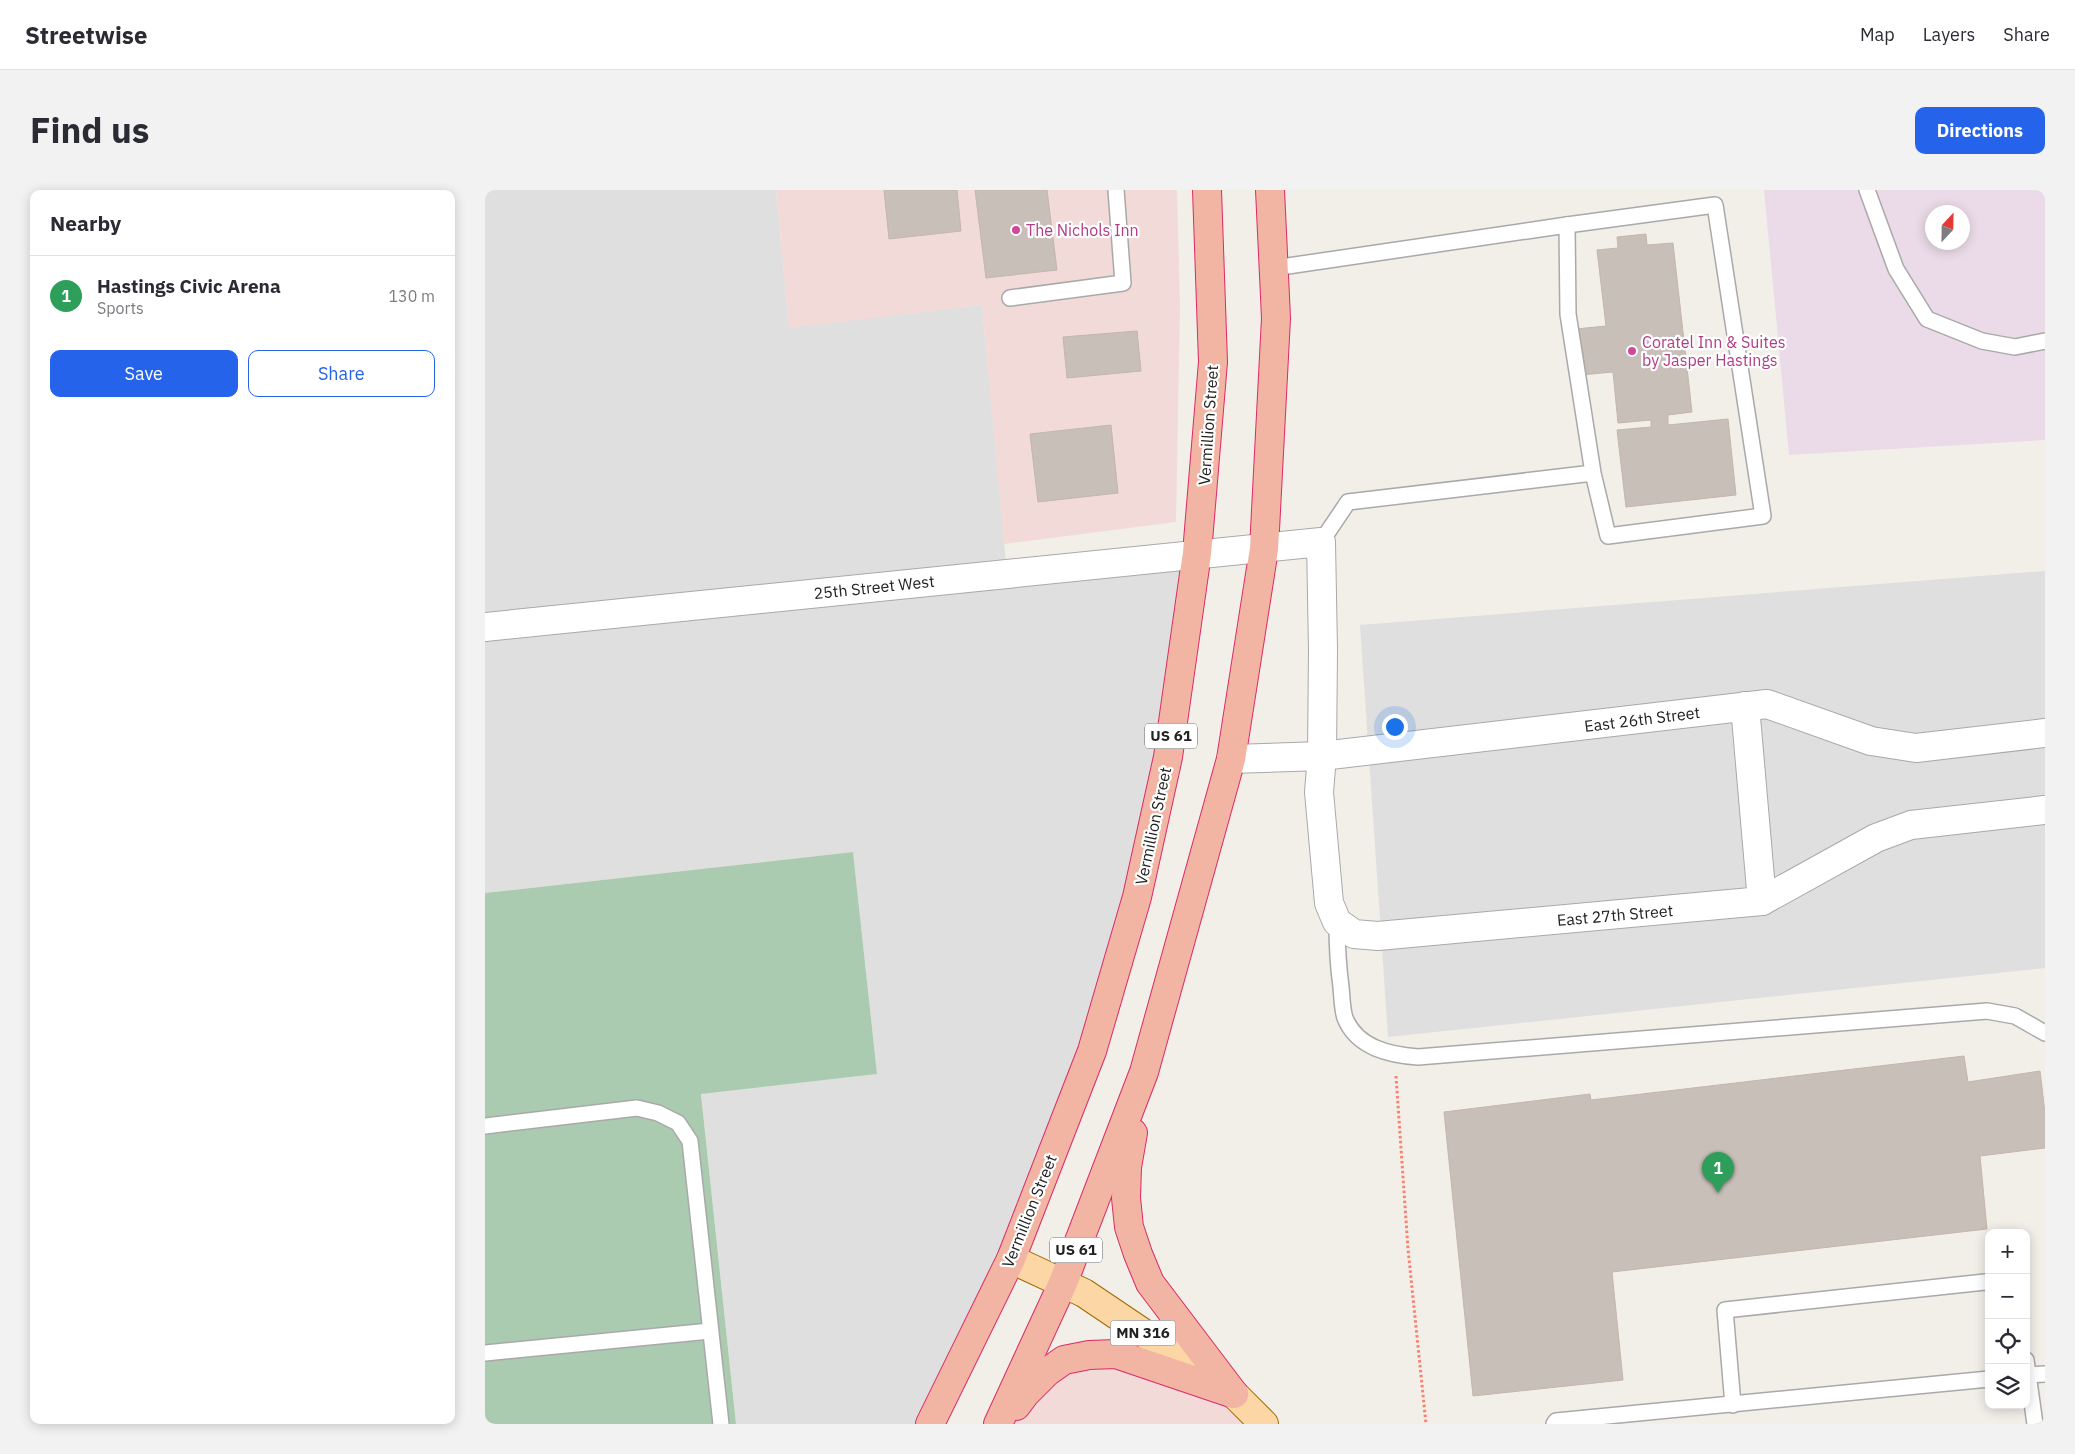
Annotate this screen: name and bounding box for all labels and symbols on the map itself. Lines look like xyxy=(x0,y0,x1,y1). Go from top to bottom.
north arrow xyxy=(1925,205,1970,250)
place label: The Nichols Inn xyxy=(1026,220,1139,240)
marker: The Nichols Inn xyxy=(1010,224,1022,236)
place label: Coratel Inn & Suites by Jasper Hastings xyxy=(1642,332,1785,370)
marker: Coratel Inn & Suites by Jasper Hastings xyxy=(1626,345,1638,357)
street label: Vermillion Street xyxy=(1194,364,1222,486)
street label: 25th Street West xyxy=(813,571,935,603)
street label: East 26th Street xyxy=(1583,702,1701,736)
your location xyxy=(1382,714,1408,740)
road number: US 61 xyxy=(1145,724,1197,748)
street label: Vermillion Street xyxy=(1131,765,1175,887)
street label: East 27th Street xyxy=(1556,900,1674,930)
street label: Vermillion Street xyxy=(997,1152,1061,1270)
pin: 1 xyxy=(1702,1152,1734,1193)
road number: US 61 xyxy=(1050,1238,1102,1262)
road number: MN 316 xyxy=(1111,1320,1175,1346)

